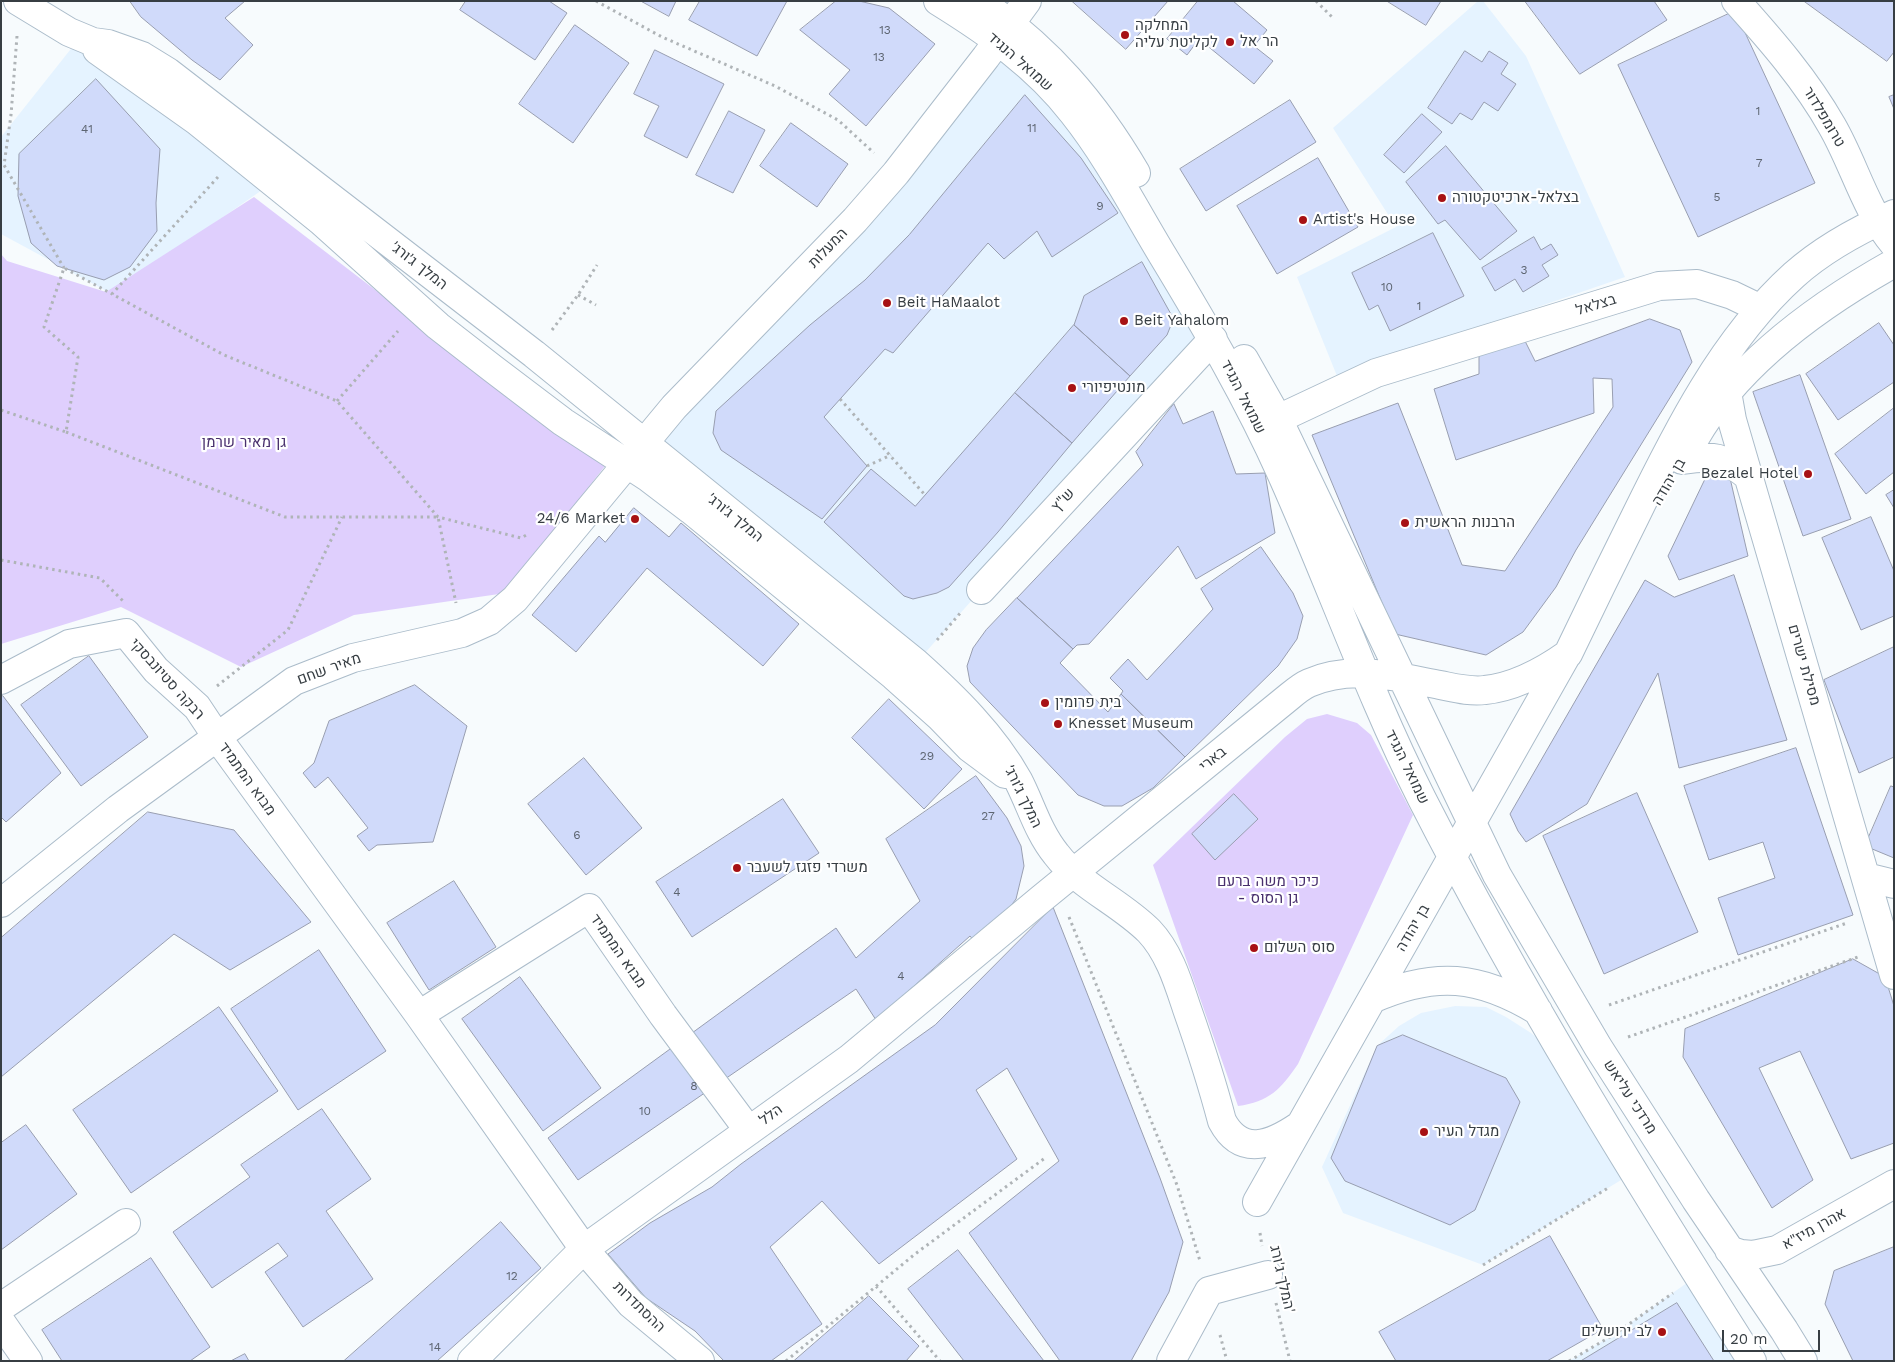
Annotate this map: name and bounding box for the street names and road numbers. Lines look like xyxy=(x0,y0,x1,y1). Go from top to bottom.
street label: שמואל הנגיד xyxy=(984,29,1056,95)
street label: טרומפלדור xyxy=(1799,84,1849,150)
street label: המעלות xyxy=(805,224,851,272)
street label: המלך ג׳ורג׳ xyxy=(387,238,451,294)
street label: בצלאל xyxy=(1574,290,1618,320)
street label: שמואל הנגיד xyxy=(1217,357,1269,437)
street label: בן יהודה xyxy=(1648,455,1690,509)
street label: ש"ץ xyxy=(1048,484,1078,516)
street label: המלך ג׳ורג׳ xyxy=(703,490,767,546)
street label: מסילת ישרים xyxy=(1784,622,1824,708)
street label: רבקה סטיונבסקי xyxy=(126,635,208,723)
street label: מאיר שחם xyxy=(295,649,363,689)
street label: שמואל הנגיד xyxy=(1381,727,1433,807)
street label: מבוא המתמיד xyxy=(214,739,280,819)
street label: בארי xyxy=(1196,743,1230,775)
street label: המלך ג׳ורג׳ xyxy=(1000,763,1046,831)
street label: בן יהודה xyxy=(1392,901,1434,955)
street label: מבוא המתמיד xyxy=(586,911,650,991)
street label: מרדכי עליאש xyxy=(1599,1057,1661,1137)
street label: הלל xyxy=(756,1101,786,1129)
street label: אהרן מיז"א xyxy=(1779,1204,1849,1254)
street label: המלך ג'ורג' xyxy=(1265,1243,1299,1315)
street label: ההסתדרות xyxy=(609,1278,669,1336)

